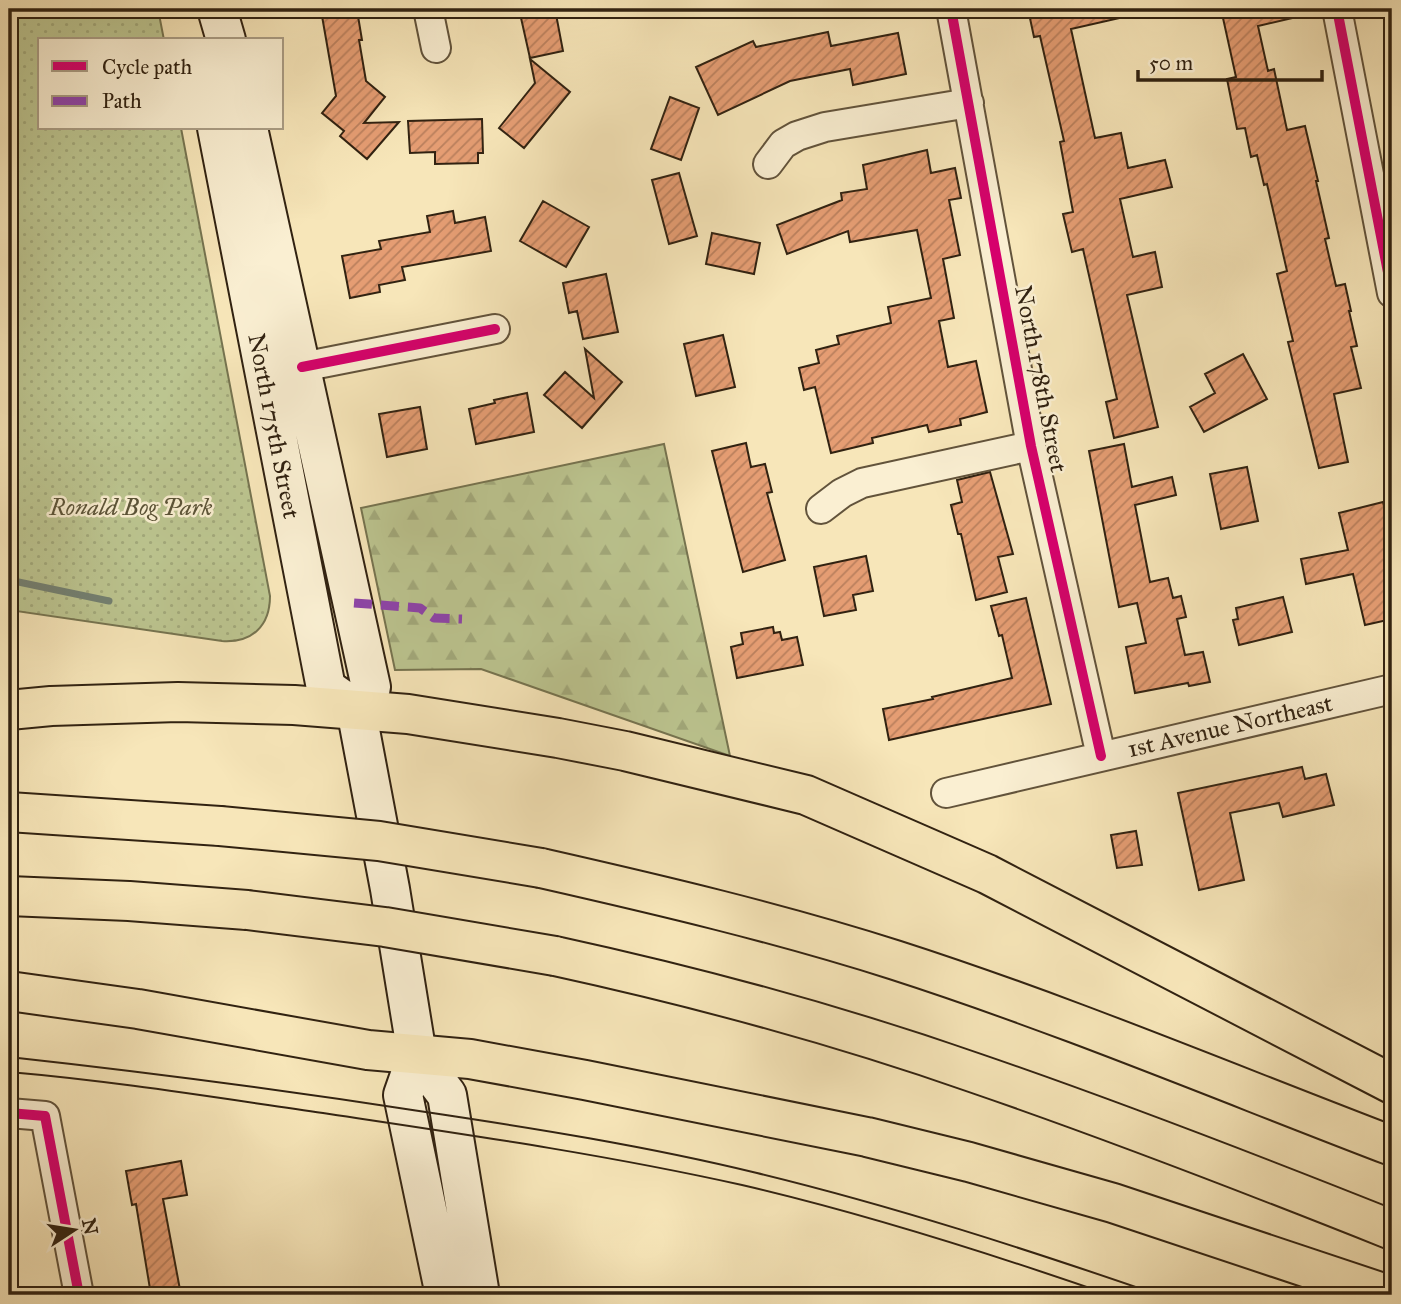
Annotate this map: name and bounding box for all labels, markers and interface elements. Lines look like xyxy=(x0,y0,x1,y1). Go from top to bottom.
legend xyxy=(38,38,284,130)
scale bar xyxy=(1138,38,1322,82)
text: 50 m xyxy=(1149,50,1194,76)
text: Cycle path xyxy=(102,54,193,80)
text: Path xyxy=(102,88,142,114)
street label: North 178th Street xyxy=(1008,283,1074,476)
street label: North 175th Street xyxy=(241,331,307,522)
park label: Ronald Bog Park xyxy=(49,492,213,522)
street label: 1st Avenue Northeast xyxy=(1125,688,1336,764)
north arrow xyxy=(38,1196,108,1266)
text: N xyxy=(77,1216,103,1237)

